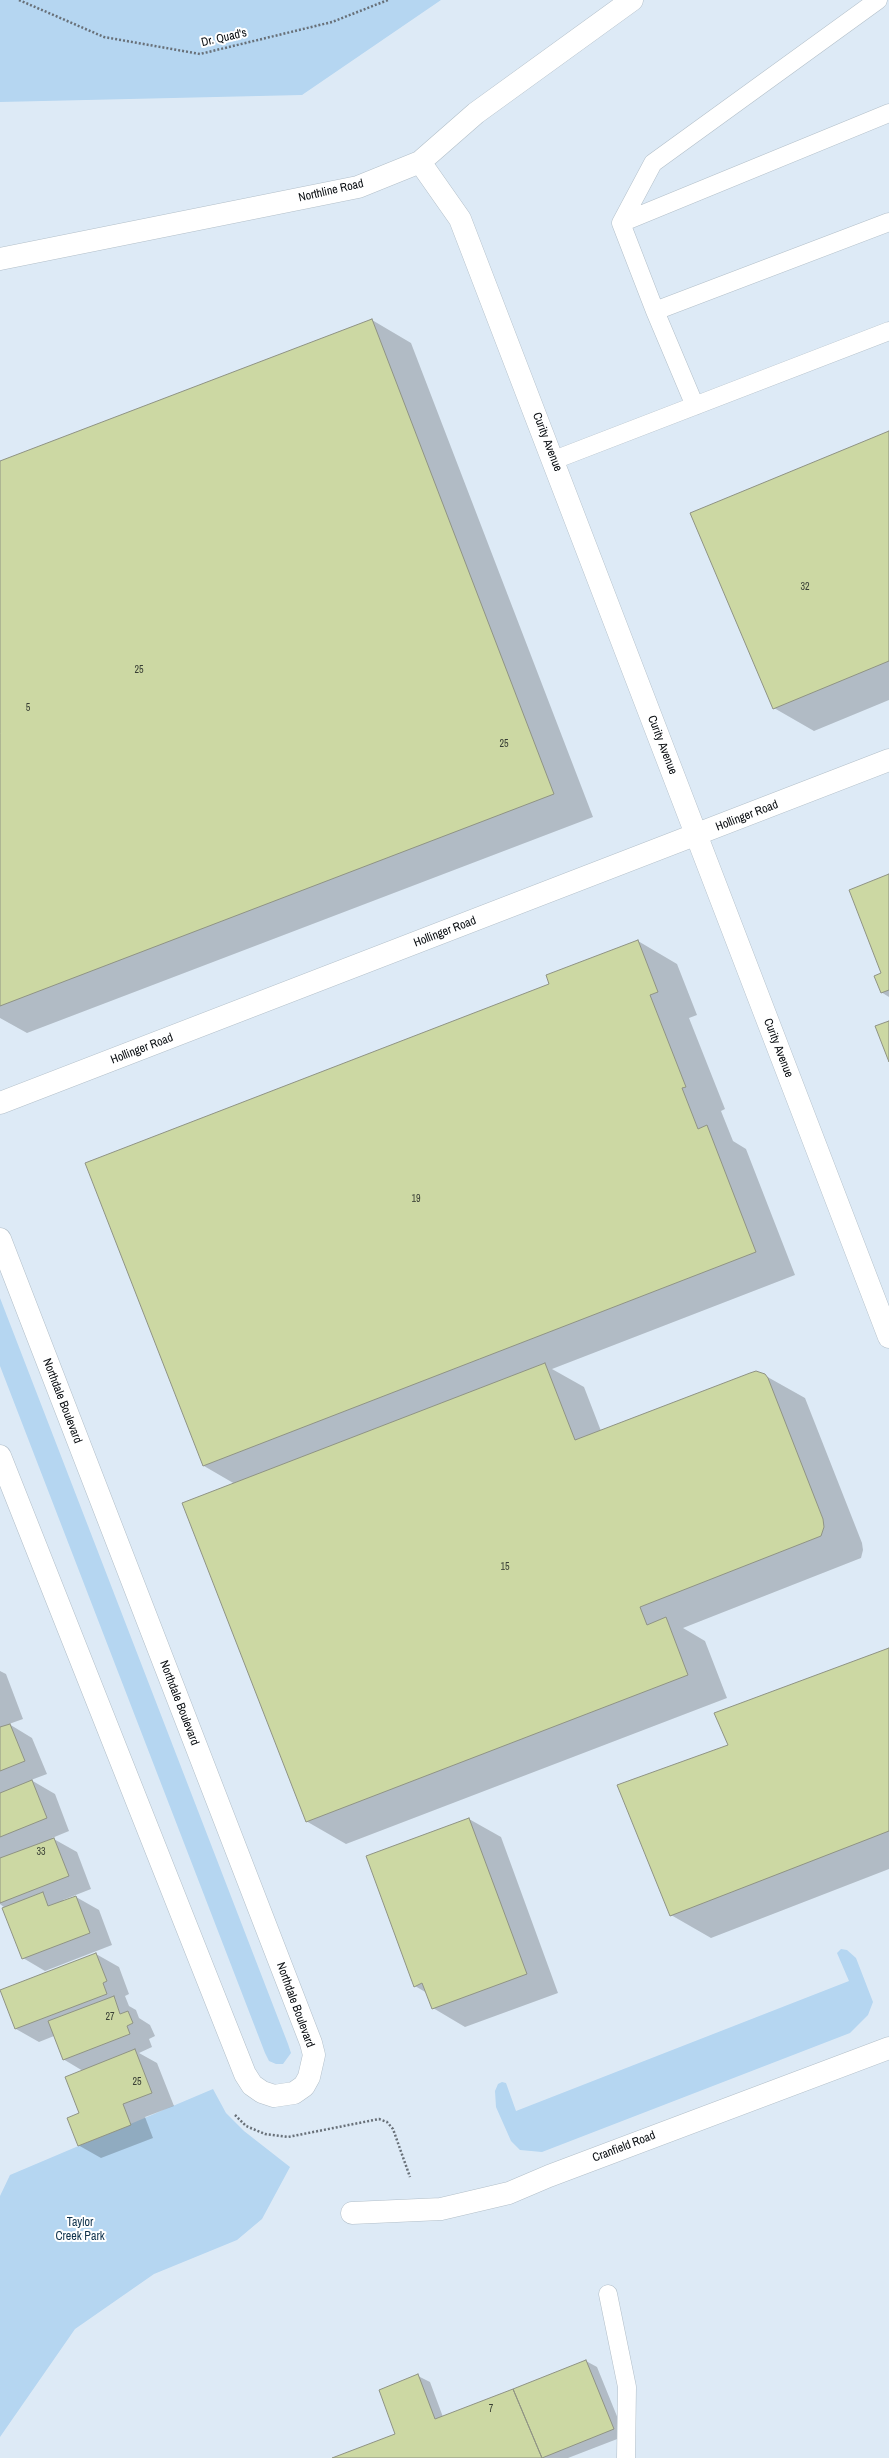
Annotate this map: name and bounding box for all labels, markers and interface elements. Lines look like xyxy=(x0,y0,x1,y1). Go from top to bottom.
street label: Dr. Quad's xyxy=(200,26,248,50)
street label: Northline Road xyxy=(297,177,365,205)
street label: Curity Avenue xyxy=(529,410,565,474)
house number: 32 xyxy=(800,581,810,593)
house number: 25 xyxy=(134,664,144,676)
house number: 5 xyxy=(26,702,30,714)
street label: Curity Avenue xyxy=(644,713,680,777)
house number: 25 xyxy=(499,738,509,750)
street label: Hollinger Road xyxy=(714,798,780,834)
street label: Hollinger Road xyxy=(412,914,478,950)
street label: Curity Avenue xyxy=(760,1016,796,1080)
street label: Hollinger Road xyxy=(109,1031,175,1067)
house number: 19 xyxy=(411,1193,421,1205)
street label: Northdale Boulevard xyxy=(39,1357,85,1445)
house number: 15 xyxy=(500,1561,510,1573)
street label: Northdale Boulevard xyxy=(156,1659,202,1747)
house number: 33 xyxy=(36,1846,46,1858)
street label: Northdale Boulevard xyxy=(273,1960,317,2050)
house number: 27 xyxy=(105,2011,115,2023)
house number: 25 xyxy=(132,2076,142,2088)
street label: Cranfield Road xyxy=(591,2128,657,2166)
park label: Taylor Creek Park xyxy=(55,2216,105,2244)
house number: 7 xyxy=(489,2403,493,2415)

